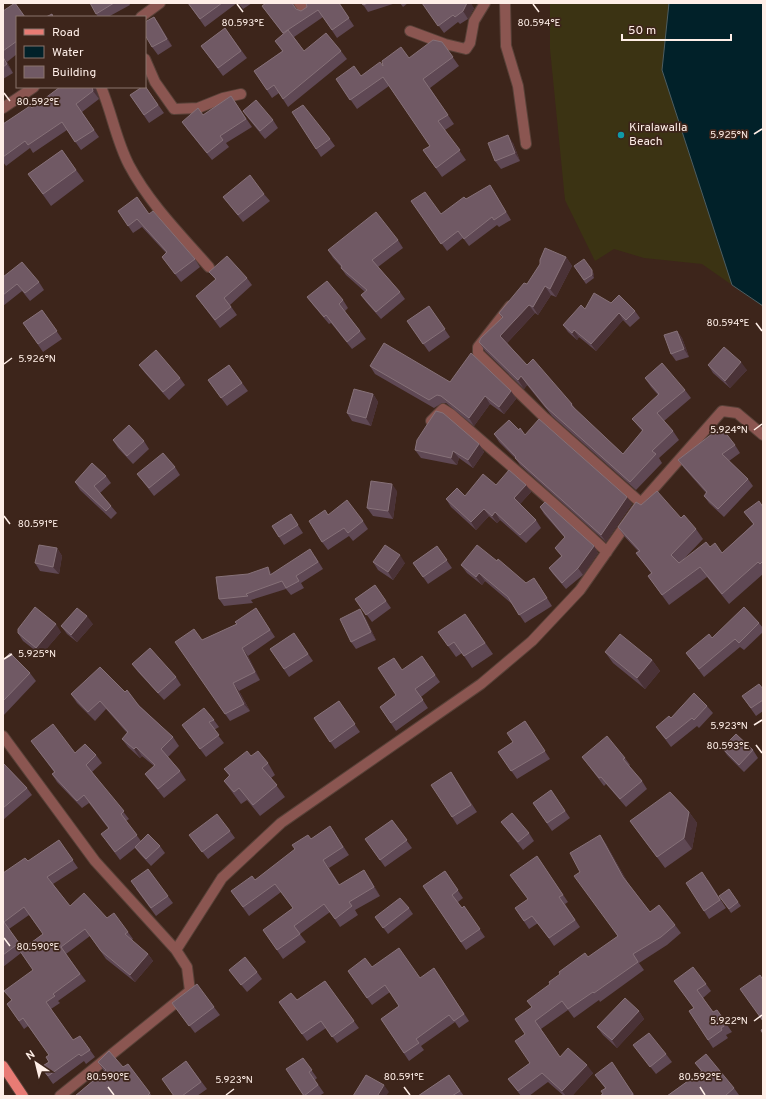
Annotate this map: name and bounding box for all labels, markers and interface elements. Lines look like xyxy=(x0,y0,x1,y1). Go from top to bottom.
legend xyxy=(16,16,146,88)
scale bar xyxy=(622,16,731,42)
text: 80.593°E xyxy=(222,17,264,30)
text: 80.594°E xyxy=(517,17,561,30)
text: 50 m xyxy=(628,23,656,39)
text: Road xyxy=(52,25,80,41)
text: Water xyxy=(52,45,84,61)
text: Building xyxy=(52,65,96,81)
text: 80.592°E xyxy=(17,96,59,109)
place label: Kiralawalla Beach xyxy=(629,120,687,150)
text: 5.925°N xyxy=(710,129,748,142)
marker: Kiralawalla Beach xyxy=(616,130,626,140)
text: 80.594°E xyxy=(706,317,750,330)
text: 5.926°N xyxy=(18,353,56,366)
text: 5.924°N xyxy=(710,424,748,437)
text: 80.591°E xyxy=(18,518,58,531)
text: 5.925°N xyxy=(18,648,56,661)
text: 5.923°N xyxy=(710,720,748,733)
text: 80.593°E xyxy=(707,740,749,753)
text: 80.590°E xyxy=(16,941,60,954)
text: 5.922°N xyxy=(710,1015,748,1028)
north arrow xyxy=(16,1043,56,1083)
text: N xyxy=(24,1048,38,1064)
text: 80.590°E xyxy=(86,1071,130,1084)
text: 80.591°E xyxy=(384,1071,424,1084)
text: 80.592°E xyxy=(679,1071,721,1084)
text: 5.923°N xyxy=(215,1074,253,1087)

